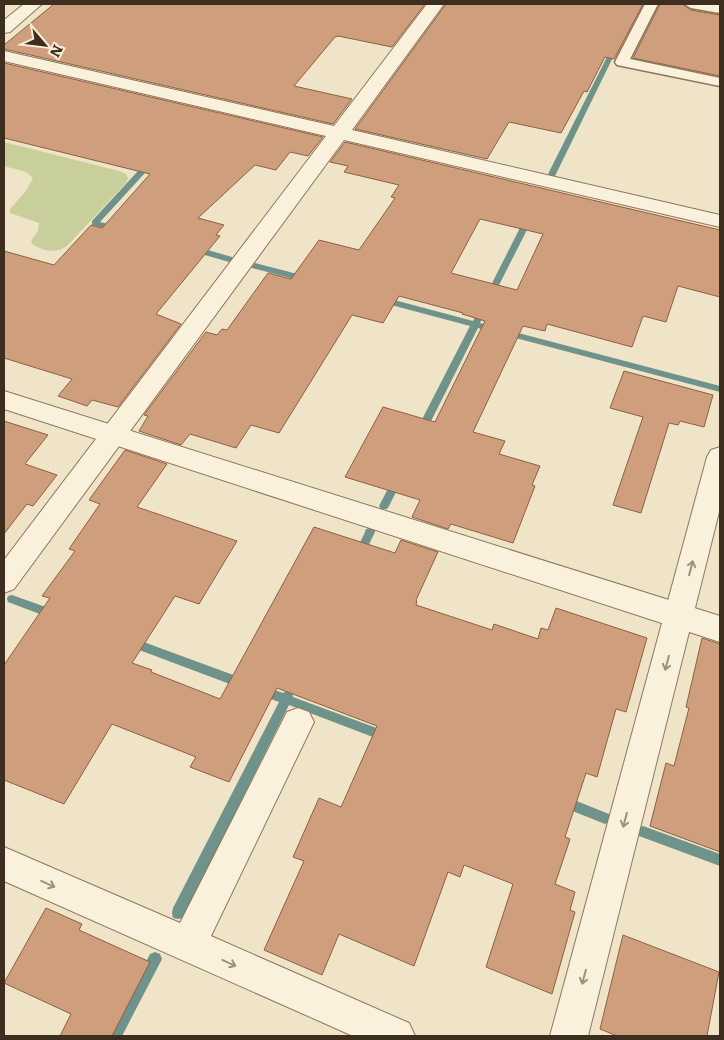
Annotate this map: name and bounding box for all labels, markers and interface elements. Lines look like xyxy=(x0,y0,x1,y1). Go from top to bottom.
north arrow xyxy=(20,20,70,70)
text: N xyxy=(46,42,69,62)
one-way arrow xyxy=(687,561,696,577)
one-way arrow xyxy=(661,654,671,670)
one-way arrow xyxy=(620,811,630,827)
one-way arrow xyxy=(40,879,55,889)
one-way arrow xyxy=(221,959,236,969)
one-way arrow xyxy=(579,969,588,985)

